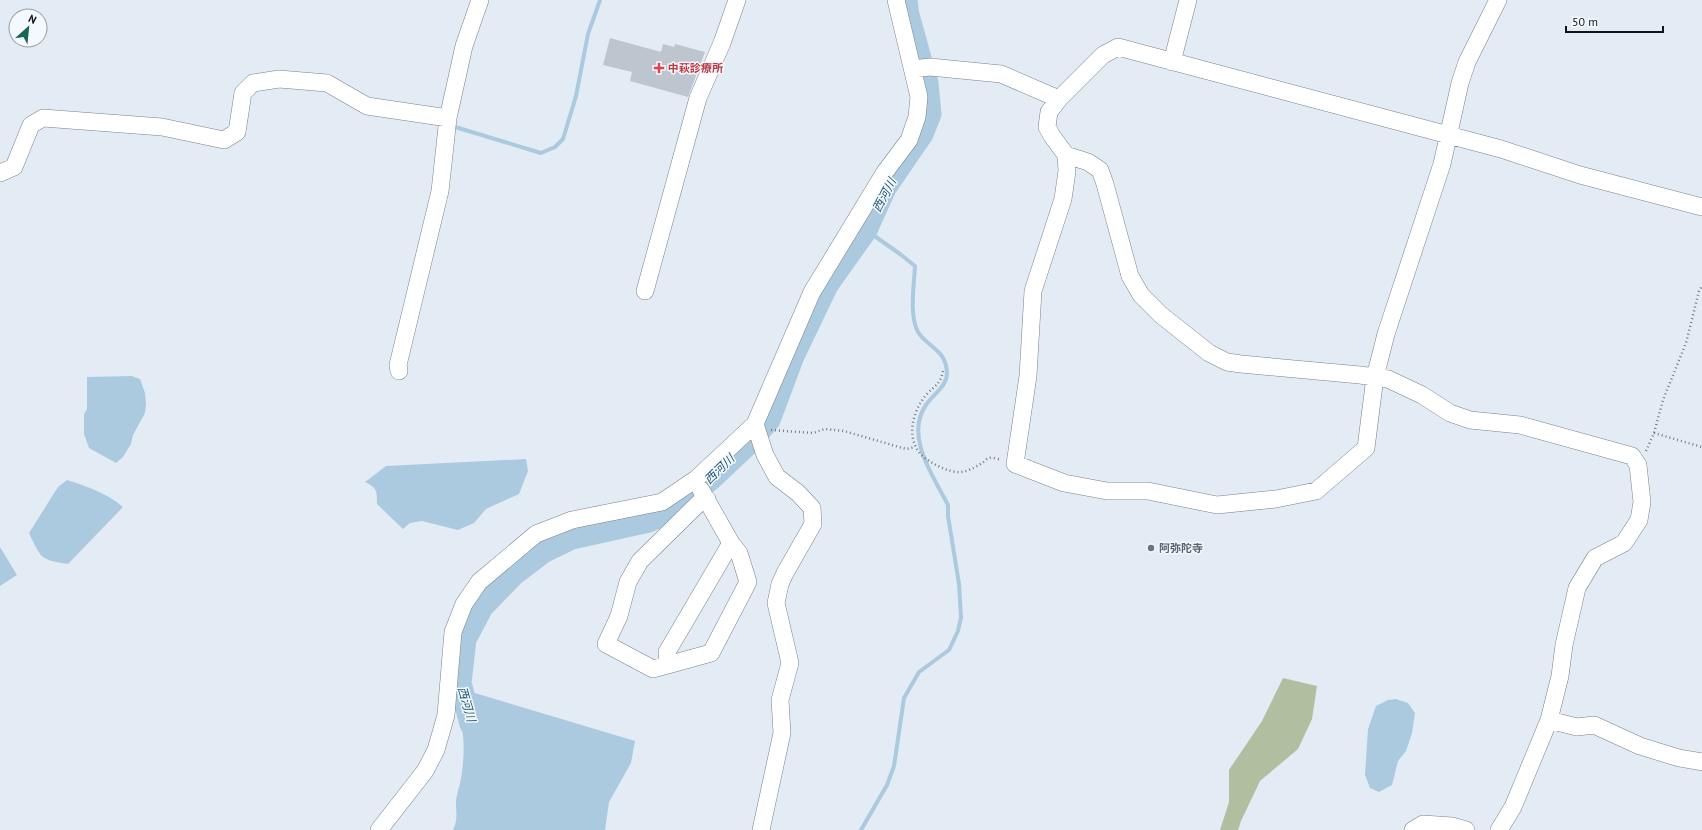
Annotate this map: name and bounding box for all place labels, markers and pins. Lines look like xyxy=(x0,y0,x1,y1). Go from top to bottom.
place label: 中萩診療所 xyxy=(668,61,723,75)
marker: 中萩診療所 xyxy=(653,62,665,74)
place label: 阿弥陀寺 xyxy=(1159,541,1203,555)
marker: 阿弥陀寺 xyxy=(1146,543,1156,553)

